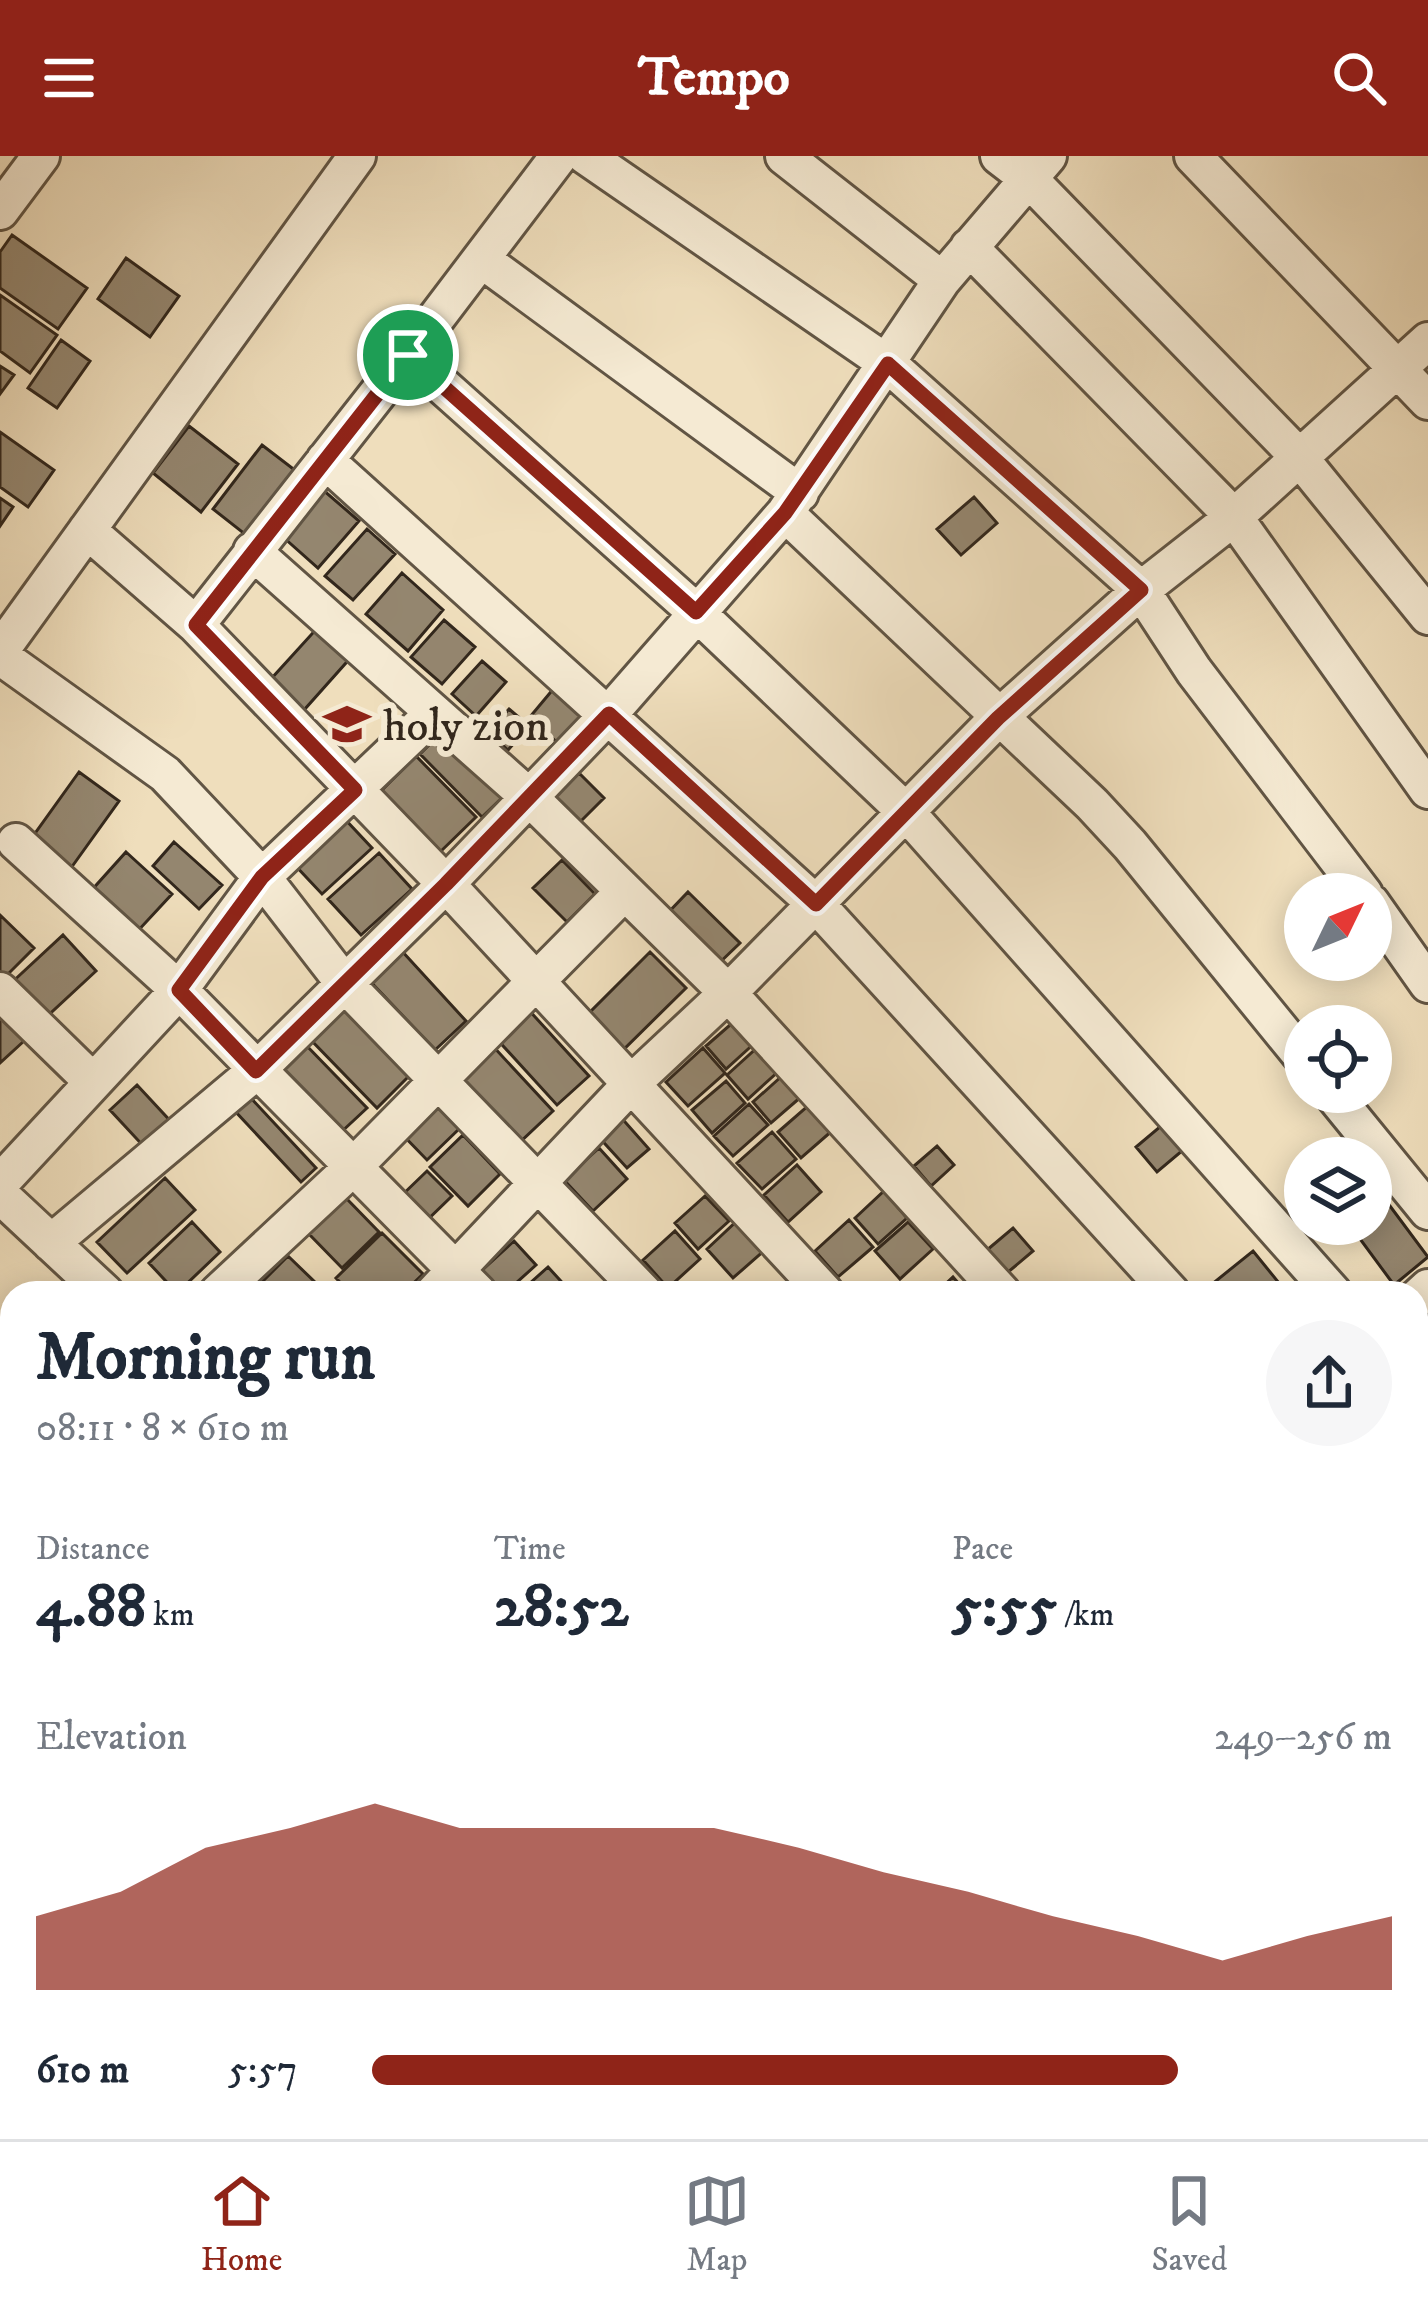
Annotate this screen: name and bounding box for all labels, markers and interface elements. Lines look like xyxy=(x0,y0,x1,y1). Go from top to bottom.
icon: menu xyxy=(36,45,102,111)
text: Tempo xyxy=(638,45,790,112)
icon: search xyxy=(1326,45,1392,111)
pin xyxy=(357,304,459,406)
icon: arrive xyxy=(375,322,441,388)
school or university icon: holy zion xyxy=(322,699,372,749)
place label: holy zion xyxy=(383,699,549,755)
north arrow xyxy=(1284,873,1392,981)
map controls xyxy=(1284,873,1392,1245)
button: locate xyxy=(1284,1005,1392,1113)
button: layers xyxy=(1284,1137,1392,1245)
text: Morning run xyxy=(36,1318,375,1400)
button: share xyxy=(1266,1320,1392,1446)
text: 08:11 · 8 × 610 m xyxy=(36,1404,289,1453)
text: Distance xyxy=(36,1529,150,1570)
text: Time xyxy=(494,1529,566,1570)
text: Pace xyxy=(952,1529,1013,1570)
text: 4.88 xyxy=(36,1570,146,1645)
text: 28:52 xyxy=(494,1570,628,1645)
text: 5:55 xyxy=(952,1570,1057,1645)
text: km xyxy=(146,1595,194,1636)
text: /km xyxy=(1057,1595,1114,1636)
text: Elevation xyxy=(36,1713,187,1762)
text: 249–256 m xyxy=(1214,1713,1392,1762)
text: 610 m xyxy=(36,2046,129,2095)
text: 5:57 xyxy=(228,2046,298,2095)
tab: Home xyxy=(201,2168,282,2281)
tab: Map xyxy=(684,2168,750,2281)
tab: Saved xyxy=(1151,2168,1227,2281)

